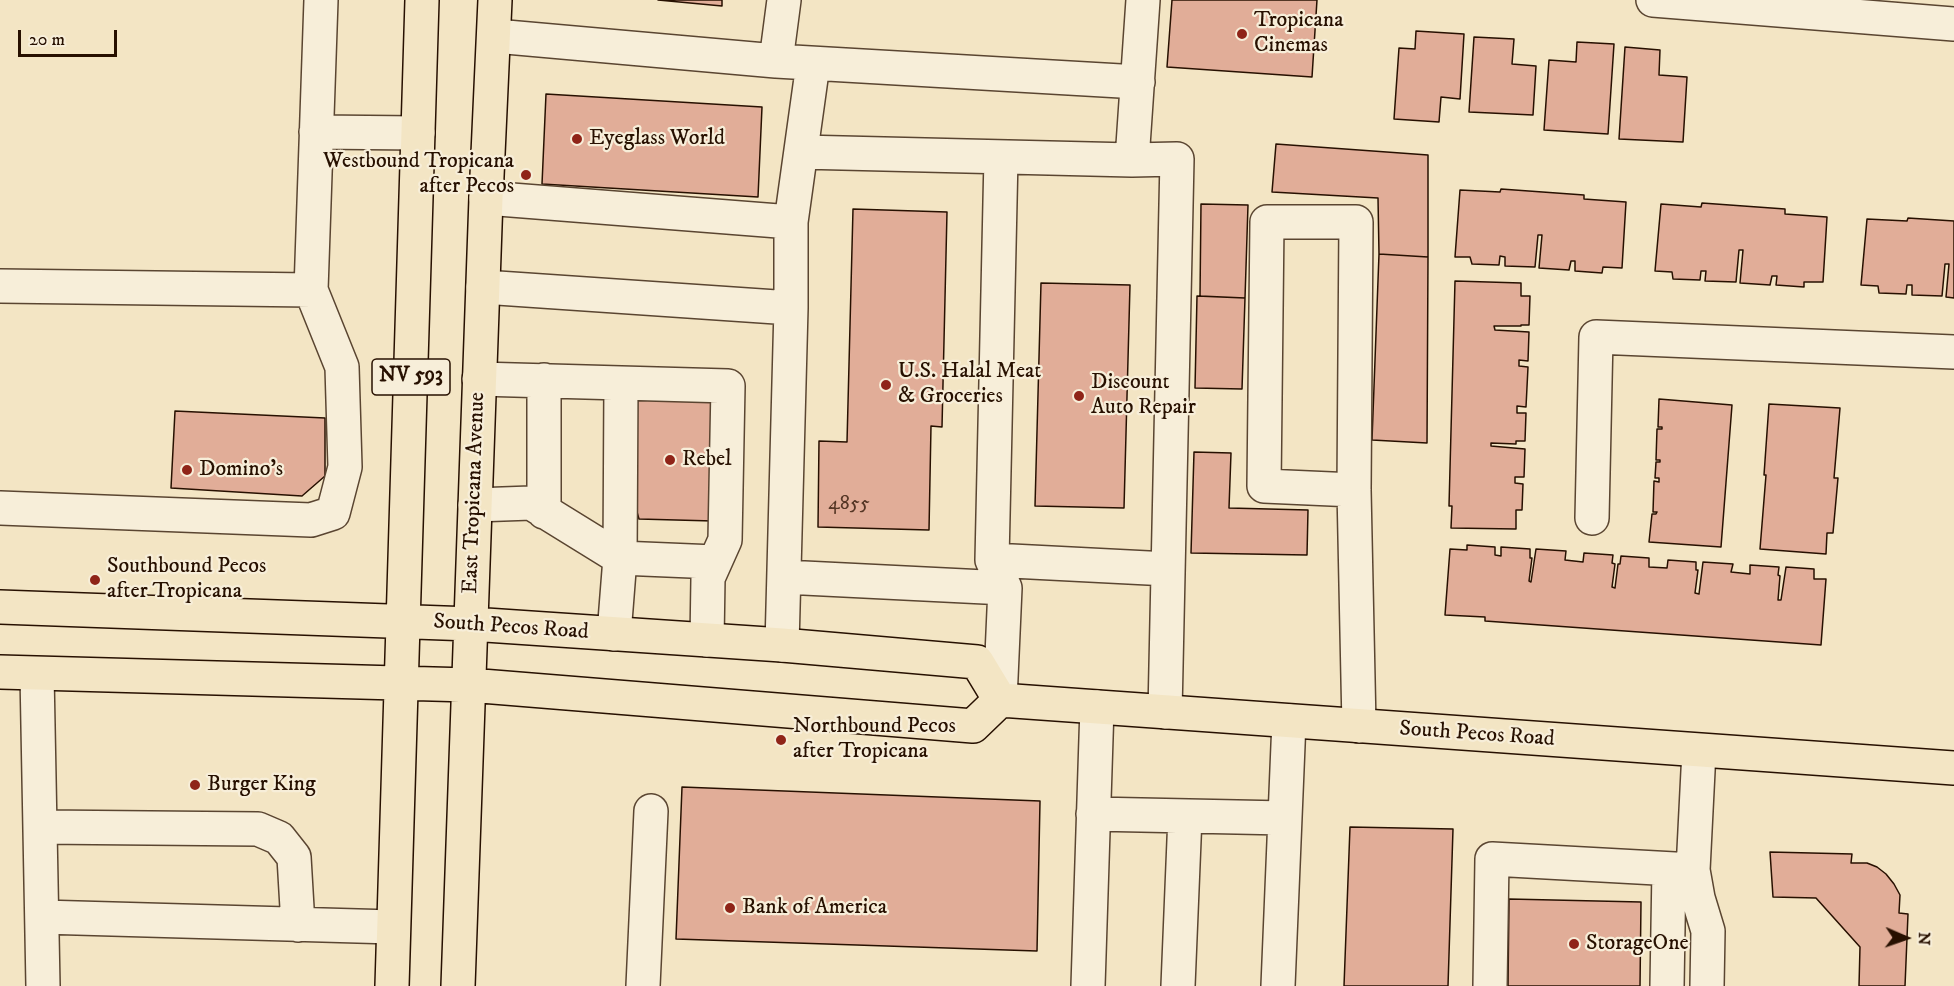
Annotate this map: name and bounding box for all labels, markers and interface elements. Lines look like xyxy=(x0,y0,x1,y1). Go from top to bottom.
place label: Tropicana Cinemas xyxy=(1254,8,1344,60)
scale bar xyxy=(21,18,120,56)
marker: Tropicana Cinemas xyxy=(1235,27,1249,41)
text: 20 m xyxy=(29,29,65,51)
place label: Eyeglass World xyxy=(589,126,725,152)
marker: Eyeglass World xyxy=(570,132,584,146)
place label: Westbound Tropicana after Pecos xyxy=(323,149,514,200)
marker: Westbound Tropicana after Pecos xyxy=(519,168,533,182)
road number: NV 593 xyxy=(372,359,450,395)
place label: U.S. Halal Meat & Groceries xyxy=(898,359,1041,410)
place label: Discount Auto Repair xyxy=(1091,370,1196,422)
marker: U.S. Halal Meat & Groceries xyxy=(879,378,893,392)
marker: Discount Auto Repair xyxy=(1072,389,1086,403)
street label: East Tropicana Avenue xyxy=(458,392,492,594)
place label: Rebel xyxy=(682,447,732,473)
marker: Rebel xyxy=(663,453,677,467)
place label: Domino's xyxy=(199,457,283,483)
marker: Domino's xyxy=(180,463,194,477)
house number: 4855 xyxy=(828,493,870,517)
place label: Southbound Pecos after Tropicana xyxy=(107,554,266,606)
marker: Southbound Pecos after Tropicana xyxy=(88,573,102,587)
street label: South Pecos Road xyxy=(433,609,589,647)
place label: Northbound Pecos after Tropicana xyxy=(793,714,956,766)
street label: South Pecos Road xyxy=(1399,716,1555,754)
marker: Northbound Pecos after Tropicana xyxy=(774,733,788,747)
place label: Burger King xyxy=(207,772,316,798)
marker: Burger King xyxy=(188,778,202,792)
place label: Bank of America xyxy=(742,895,887,921)
marker: Bank of America xyxy=(723,901,737,915)
north arrow xyxy=(1876,908,1936,968)
place label: StorageOne xyxy=(1586,931,1689,957)
text: N xyxy=(1914,932,1934,946)
marker: StorageOne xyxy=(1567,937,1581,951)

